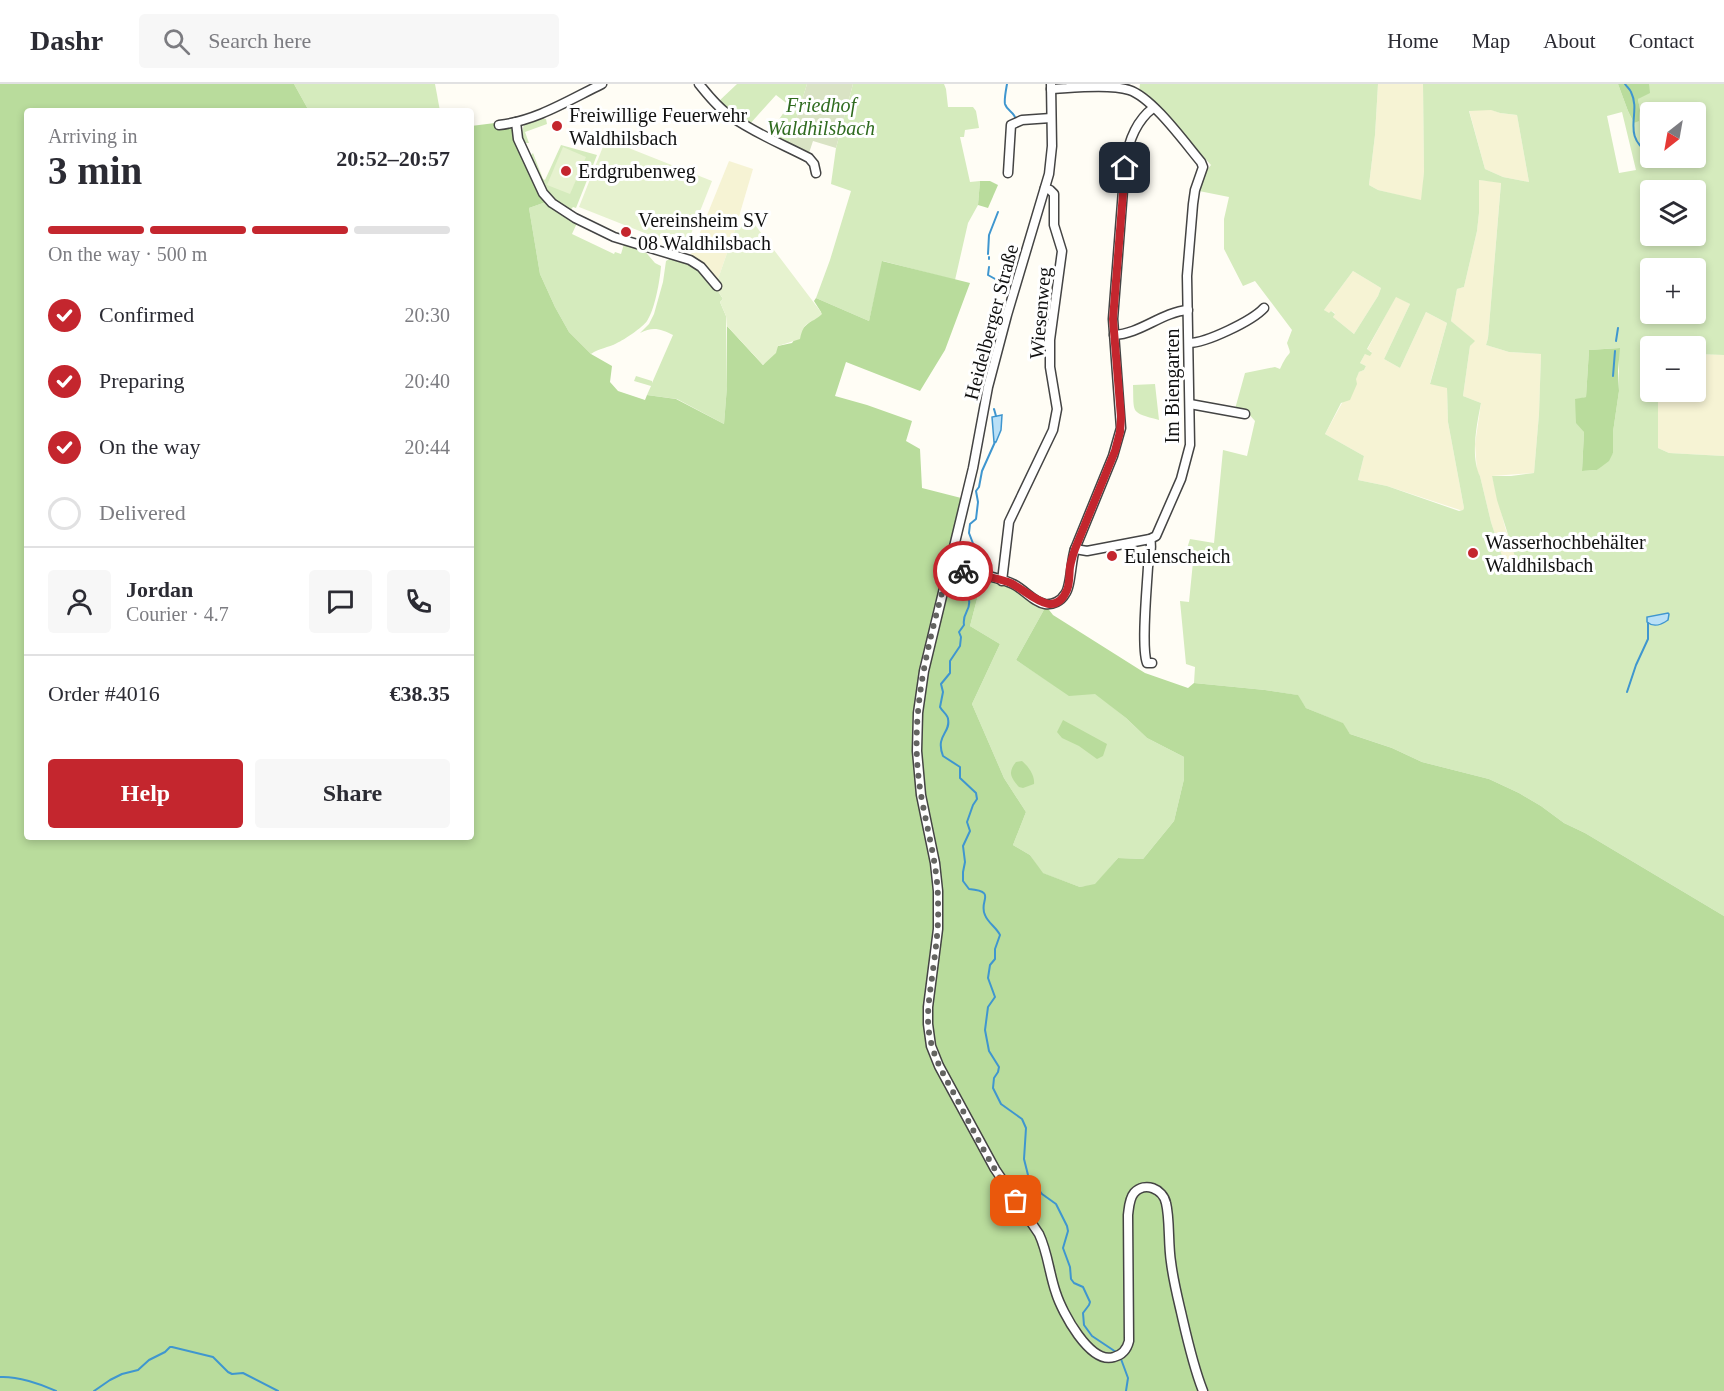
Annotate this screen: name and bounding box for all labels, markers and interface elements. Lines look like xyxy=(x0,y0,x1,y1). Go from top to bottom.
search box xyxy=(139,14,559,68)
text: Dashr xyxy=(30,25,103,56)
icon: search xyxy=(160,25,193,58)
text: Search here xyxy=(208,28,311,53)
text: Home xyxy=(1387,29,1439,53)
text: Map xyxy=(1472,29,1510,53)
text: About xyxy=(1543,29,1596,53)
text: Contact xyxy=(1629,29,1694,53)
park label: Friedhof Waldhilsbach xyxy=(767,94,875,139)
north arrow xyxy=(1640,102,1706,168)
map controls xyxy=(1640,102,1706,402)
place label: Freiwillige Feuerwehr Waldhilsbach xyxy=(569,104,748,149)
marker: Freiwillige Feuerwehr Waldhilsbach xyxy=(550,119,564,133)
text: Arriving in xyxy=(48,125,137,147)
pin xyxy=(1099,142,1150,193)
text: 20:52–20:57 xyxy=(336,146,450,171)
text: 3 min xyxy=(48,149,142,192)
icon: home xyxy=(1108,151,1141,184)
place label: Erdgrubenweg xyxy=(578,160,696,183)
marker: Erdgrubenweg xyxy=(559,164,573,178)
button: layers xyxy=(1640,180,1706,246)
place label: Vereinsheim SV 08 Waldhilsbach xyxy=(638,209,771,254)
marker: Vereinsheim SV 08 Waldhilsbach xyxy=(619,225,633,239)
street label: Heidelberger Straße xyxy=(960,242,1023,402)
text: On the way · 500 m xyxy=(48,243,207,265)
button: + xyxy=(1640,258,1706,324)
street label: Wiesenweg xyxy=(1025,266,1056,360)
icon: check xyxy=(48,299,81,332)
text: Confirmed xyxy=(99,302,194,327)
text: 20:30 xyxy=(404,304,450,326)
street label: Im Biengarten xyxy=(1161,329,1184,443)
button: − xyxy=(1640,336,1706,402)
icon: check xyxy=(48,365,81,398)
text: Preparing xyxy=(99,368,185,393)
text: 20:40 xyxy=(404,370,450,392)
icon: check xyxy=(48,431,81,464)
text: On the way xyxy=(99,434,200,459)
text: 20:44 xyxy=(404,436,450,458)
text: Delivered xyxy=(99,500,186,525)
place label: Wasserhochbehälter Waldhilsbach xyxy=(1485,531,1646,576)
courier xyxy=(933,541,993,601)
place label: Eulenscheich xyxy=(1124,545,1231,567)
marker: Wasserhochbehälter Waldhilsbach xyxy=(1466,546,1480,560)
marker: Eulenscheich xyxy=(1105,549,1119,563)
icon: bike xyxy=(947,555,980,588)
button: person xyxy=(48,570,111,633)
button: chat xyxy=(309,570,372,633)
button: phone xyxy=(387,570,450,633)
text: Jordan xyxy=(126,577,193,602)
text: Courier · 4.7 xyxy=(126,603,229,625)
text: Order #4016 xyxy=(48,681,160,706)
text: €38.35 xyxy=(390,681,450,706)
button: Help xyxy=(48,759,243,828)
button: Share xyxy=(255,759,450,828)
pin xyxy=(990,1175,1041,1226)
icon: bag xyxy=(999,1184,1032,1217)

